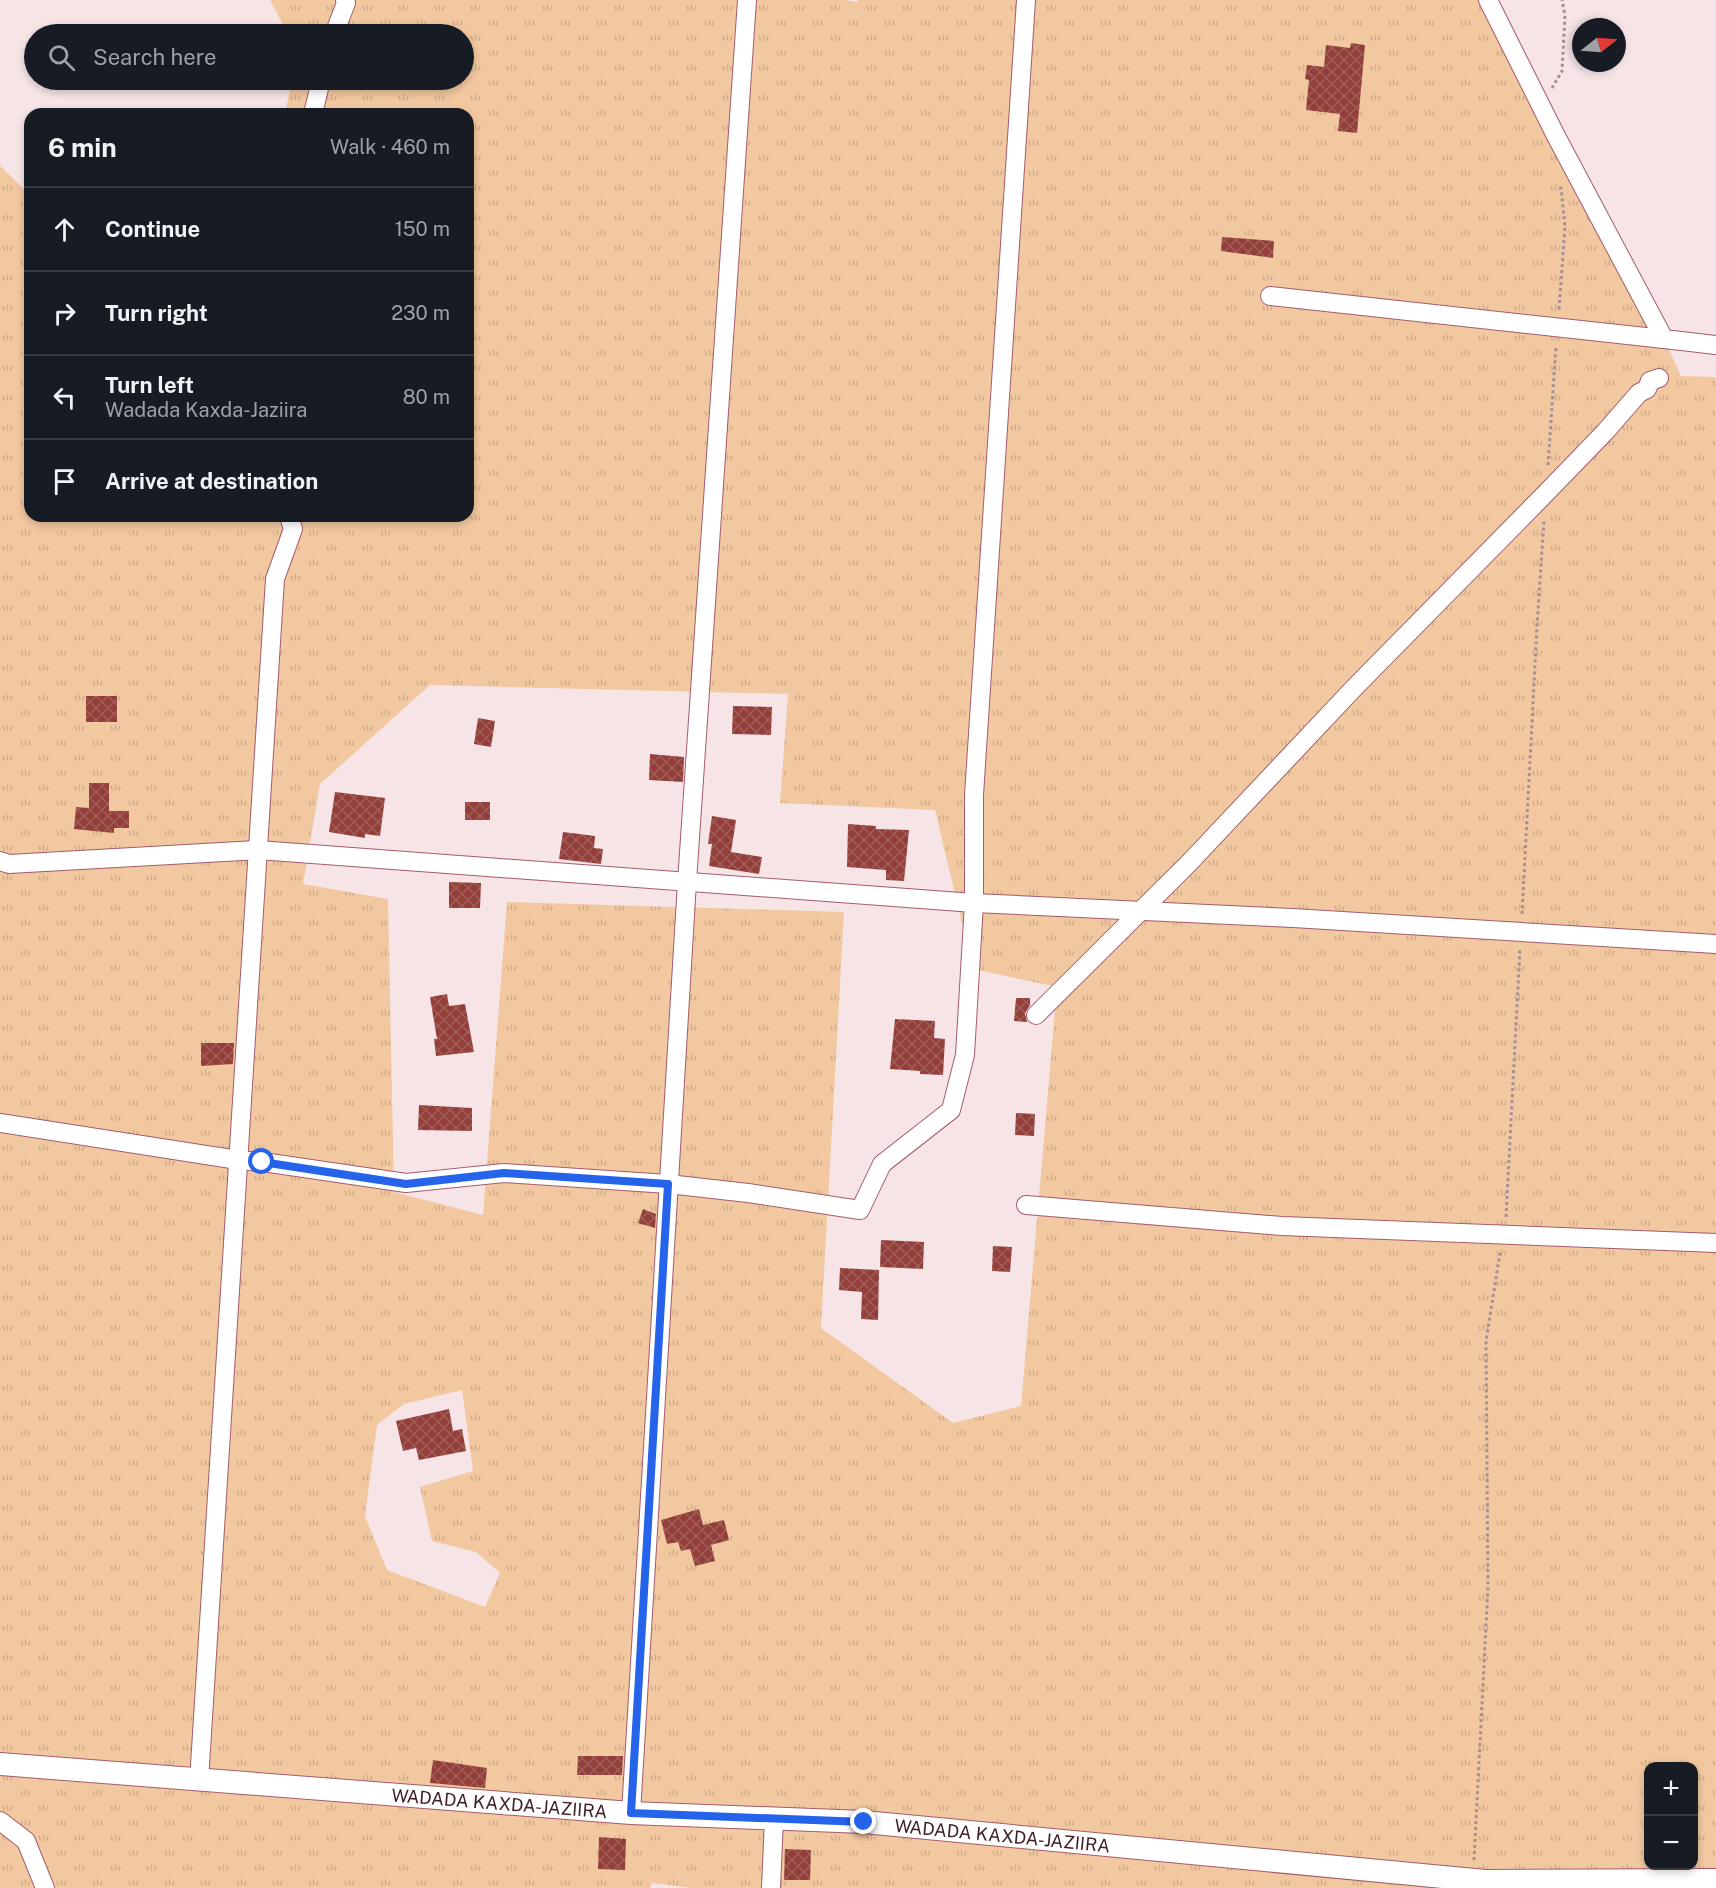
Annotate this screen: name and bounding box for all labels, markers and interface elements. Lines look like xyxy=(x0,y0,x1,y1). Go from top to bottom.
north arrow xyxy=(1572,18,1626,72)
search box xyxy=(24,24,474,90)
icon: search xyxy=(45,41,78,74)
text: Search here xyxy=(93,44,217,70)
text: 6 min xyxy=(48,132,117,163)
text: Walk · 460 m xyxy=(330,135,450,159)
icon: ahead xyxy=(48,213,81,246)
text: Continue xyxy=(105,216,200,242)
text: 150 m xyxy=(395,217,450,241)
icon: right xyxy=(48,297,81,330)
text: Turn right xyxy=(105,300,208,326)
text: 230 m xyxy=(391,301,450,325)
text: Turn left xyxy=(105,372,194,398)
icon: left xyxy=(48,381,81,414)
text: 80 m xyxy=(403,385,450,409)
text: Wadada Kaxda-Jaziira xyxy=(105,398,307,422)
icon: arrive xyxy=(48,465,81,498)
text: Arrive at destination xyxy=(105,468,318,494)
route start xyxy=(248,1148,274,1174)
map controls xyxy=(1644,1762,1698,1870)
button: + xyxy=(1644,1762,1698,1816)
street label: WADADA KAXDA-JAZIIRA xyxy=(391,1784,608,1822)
route end xyxy=(850,1808,876,1834)
street label: WADADA KAXDA-JAZIIRA xyxy=(894,1814,1111,1856)
button: − xyxy=(1644,1816,1698,1870)

